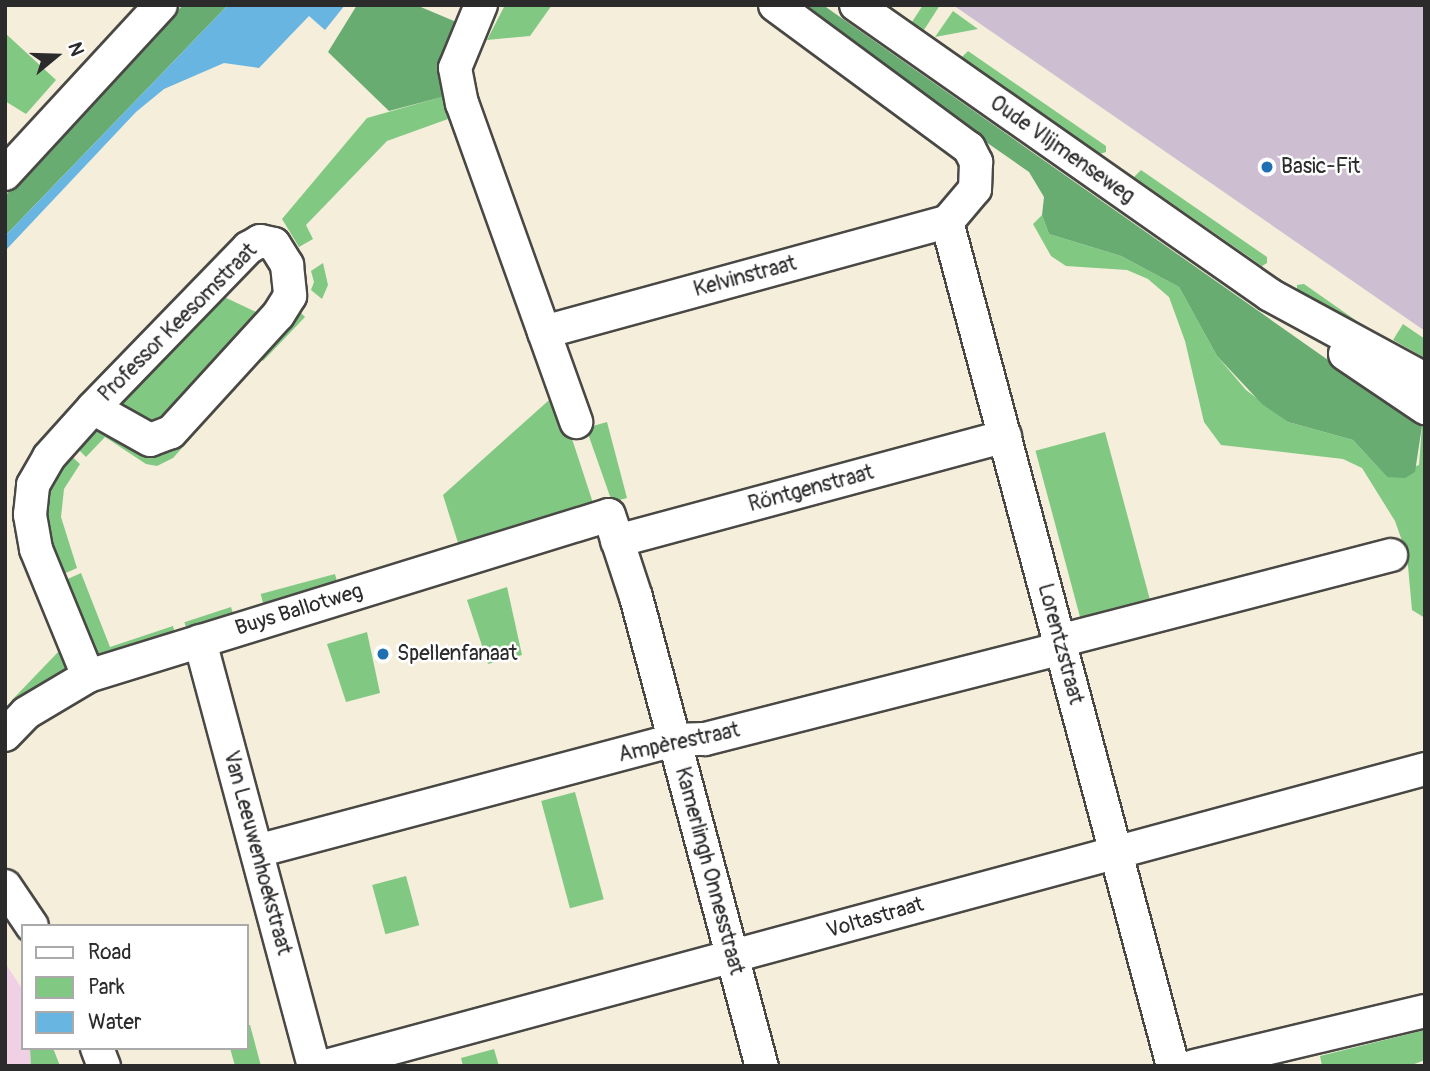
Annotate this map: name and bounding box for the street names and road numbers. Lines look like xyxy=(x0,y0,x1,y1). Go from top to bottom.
street label: Oude Vlijmenseweg xyxy=(985,91,1139,209)
street label: Professor Keesomstraat xyxy=(94,239,262,407)
street label: Kelvinstraat xyxy=(691,251,799,303)
street label: Röntgenstraat xyxy=(746,460,876,518)
street label: Buys Ballotweg xyxy=(232,579,366,641)
street label: Lorentzstraat xyxy=(1032,581,1088,707)
street label: Ampèrestraat xyxy=(616,718,742,768)
street label: Van Leeuwenhoekstraat xyxy=(218,748,296,958)
street label: Kamerlingh Onnesstraat xyxy=(669,764,749,978)
street label: Voltastraat xyxy=(824,892,926,944)

